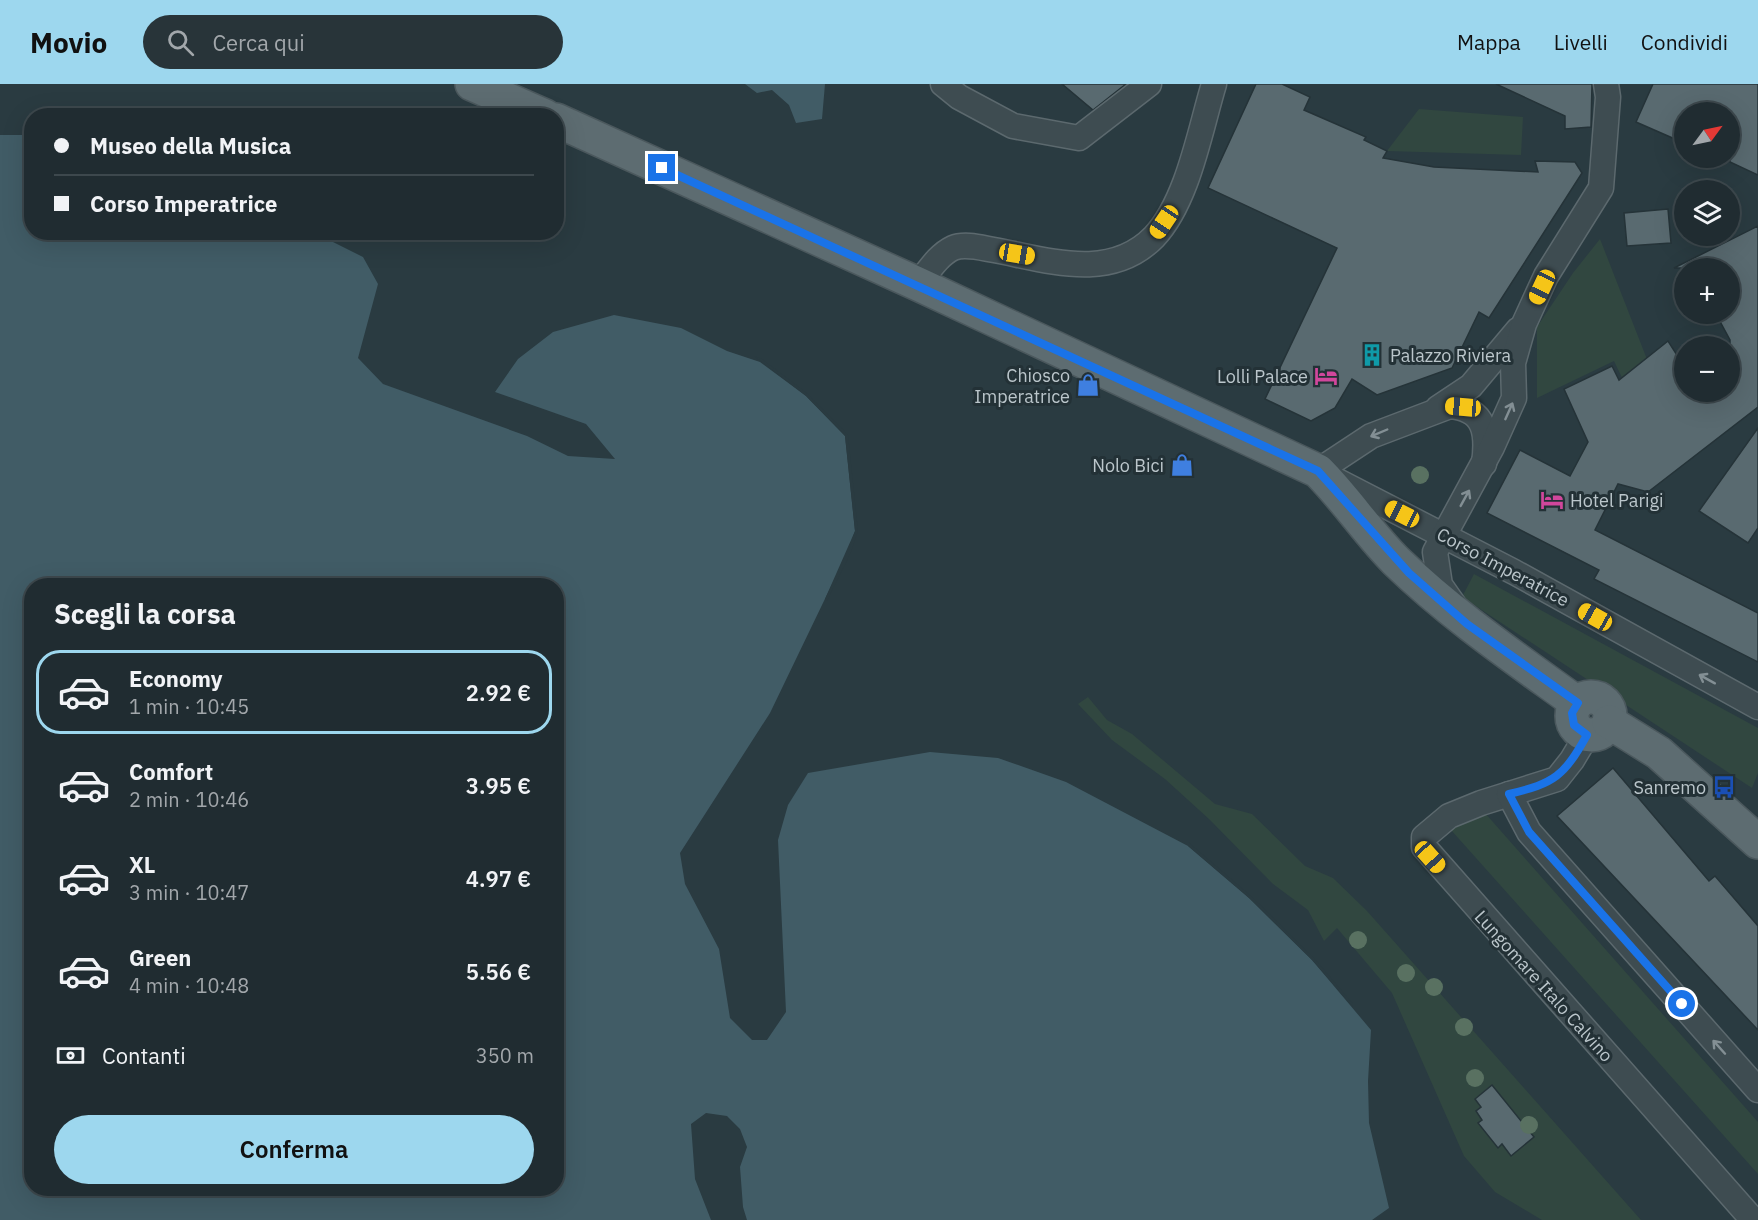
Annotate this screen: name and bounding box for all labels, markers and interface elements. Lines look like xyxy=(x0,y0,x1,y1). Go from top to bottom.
search box xyxy=(143,15,563,69)
text: Movio xyxy=(30,24,107,61)
icon: search xyxy=(164,26,197,59)
text: Cerca qui xyxy=(212,28,305,57)
text: Mappa xyxy=(1457,28,1521,56)
text: Livelli xyxy=(1554,28,1608,56)
text: Condividi xyxy=(1641,28,1728,56)
north arrow xyxy=(1674,102,1740,168)
map controls xyxy=(1674,102,1740,402)
text: Museo della Musica xyxy=(90,131,291,160)
route end xyxy=(648,154,675,181)
button: layers xyxy=(1674,180,1740,246)
text: Corso Imperatrice xyxy=(90,189,277,218)
car xyxy=(1146,202,1182,242)
car xyxy=(998,242,1036,266)
button: + xyxy=(1674,258,1740,324)
car xyxy=(1526,267,1558,307)
button: − xyxy=(1674,336,1740,402)
building icon: Palazzo Riviera xyxy=(1359,342,1385,368)
place label: Palazzo Riviera xyxy=(1390,344,1511,367)
hotel icon: Lolli Palace xyxy=(1313,363,1339,389)
place label: Chiosco Imperatrice xyxy=(974,364,1070,408)
place label: Lolli Palace xyxy=(1217,365,1308,388)
shop icon: Chiosco Imperatrice xyxy=(1075,372,1101,398)
car xyxy=(1444,396,1482,418)
one-way arrow xyxy=(1503,402,1515,420)
one-way arrow xyxy=(1371,428,1389,439)
shop icon: Nolo Bici xyxy=(1169,452,1195,478)
place label: Nolo Bici xyxy=(1092,454,1164,477)
hotel icon: Hotel Parigi xyxy=(1539,487,1565,513)
place label: Hotel Parigi xyxy=(1570,489,1664,512)
one-way arrow xyxy=(1460,490,1471,508)
car xyxy=(1382,498,1422,530)
street label: Corso Imperatrice xyxy=(1433,522,1573,612)
text: Scegli la corsa xyxy=(54,596,236,631)
car xyxy=(1575,600,1615,634)
text: Economy xyxy=(129,664,223,693)
icon: car xyxy=(57,665,111,719)
one-way arrow xyxy=(1699,673,1716,685)
text: 2.92 € xyxy=(466,678,531,707)
text: 1 min · 10:45 xyxy=(129,693,249,720)
text: Comfort xyxy=(129,757,213,786)
icon: car xyxy=(57,758,111,812)
text: 3.95 € xyxy=(466,771,531,800)
bus stop icon: Sanremo xyxy=(1711,774,1737,800)
place label: Sanremo xyxy=(1634,776,1706,799)
text: 2 min · 10:46 xyxy=(129,786,249,813)
car xyxy=(1411,838,1449,876)
text: XL xyxy=(129,850,155,879)
icon: car xyxy=(57,851,111,905)
text: 4.97 € xyxy=(466,864,531,893)
text: 3 min · 10:47 xyxy=(129,879,249,906)
street label: Lungomare Italo Calvino xyxy=(1470,905,1618,1067)
text: Green xyxy=(129,943,191,972)
icon: car xyxy=(57,944,111,998)
text: 5.56 € xyxy=(466,957,531,986)
text: 4 min · 10:48 xyxy=(129,972,249,999)
route start xyxy=(1668,990,1695,1017)
icon: cash xyxy=(54,1039,87,1072)
one-way arrow xyxy=(1712,1039,1726,1054)
text: Contanti xyxy=(102,1041,186,1070)
text: 350 m xyxy=(476,1042,534,1069)
button: Conferma xyxy=(54,1115,534,1184)

